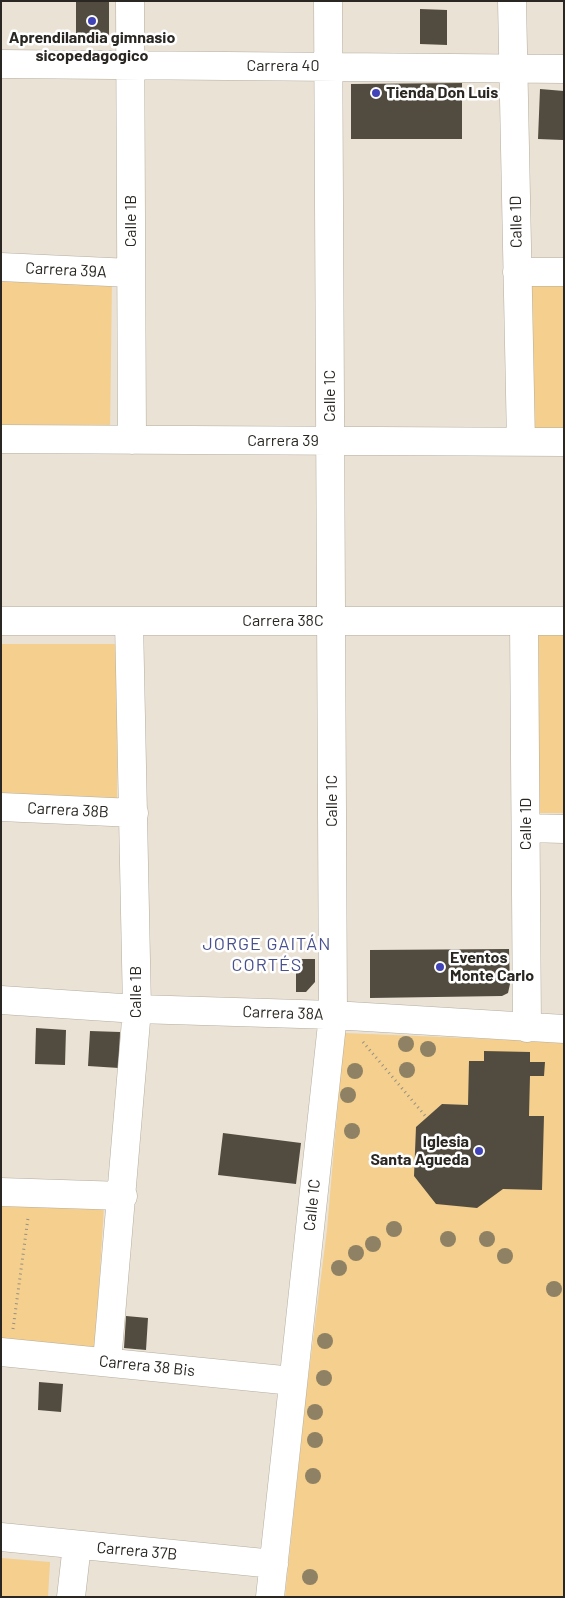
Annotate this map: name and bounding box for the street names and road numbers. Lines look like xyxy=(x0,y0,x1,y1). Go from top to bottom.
street label: Carrera 40 xyxy=(247,56,319,76)
street label: Calle 1B xyxy=(121,195,141,247)
street label: Calle 1D xyxy=(506,196,526,248)
street label: Carrera 39A xyxy=(25,258,107,282)
street label: Calle 1C xyxy=(320,370,340,422)
street label: Carrera 39 xyxy=(247,431,319,451)
street label: Carrera 38C xyxy=(242,611,324,631)
street label: Calle 1C xyxy=(322,775,342,827)
street label: Carrera 38B xyxy=(27,798,109,822)
street label: Calle 1D xyxy=(516,798,536,850)
street label: Calle 1B xyxy=(126,966,146,1018)
street label: Carrera 38A xyxy=(242,1002,324,1024)
street label: Calle 1C xyxy=(300,1178,324,1232)
street label: Carrera 38 Bis xyxy=(98,1351,196,1381)
street label: Carrera 37B xyxy=(96,1538,178,1564)

